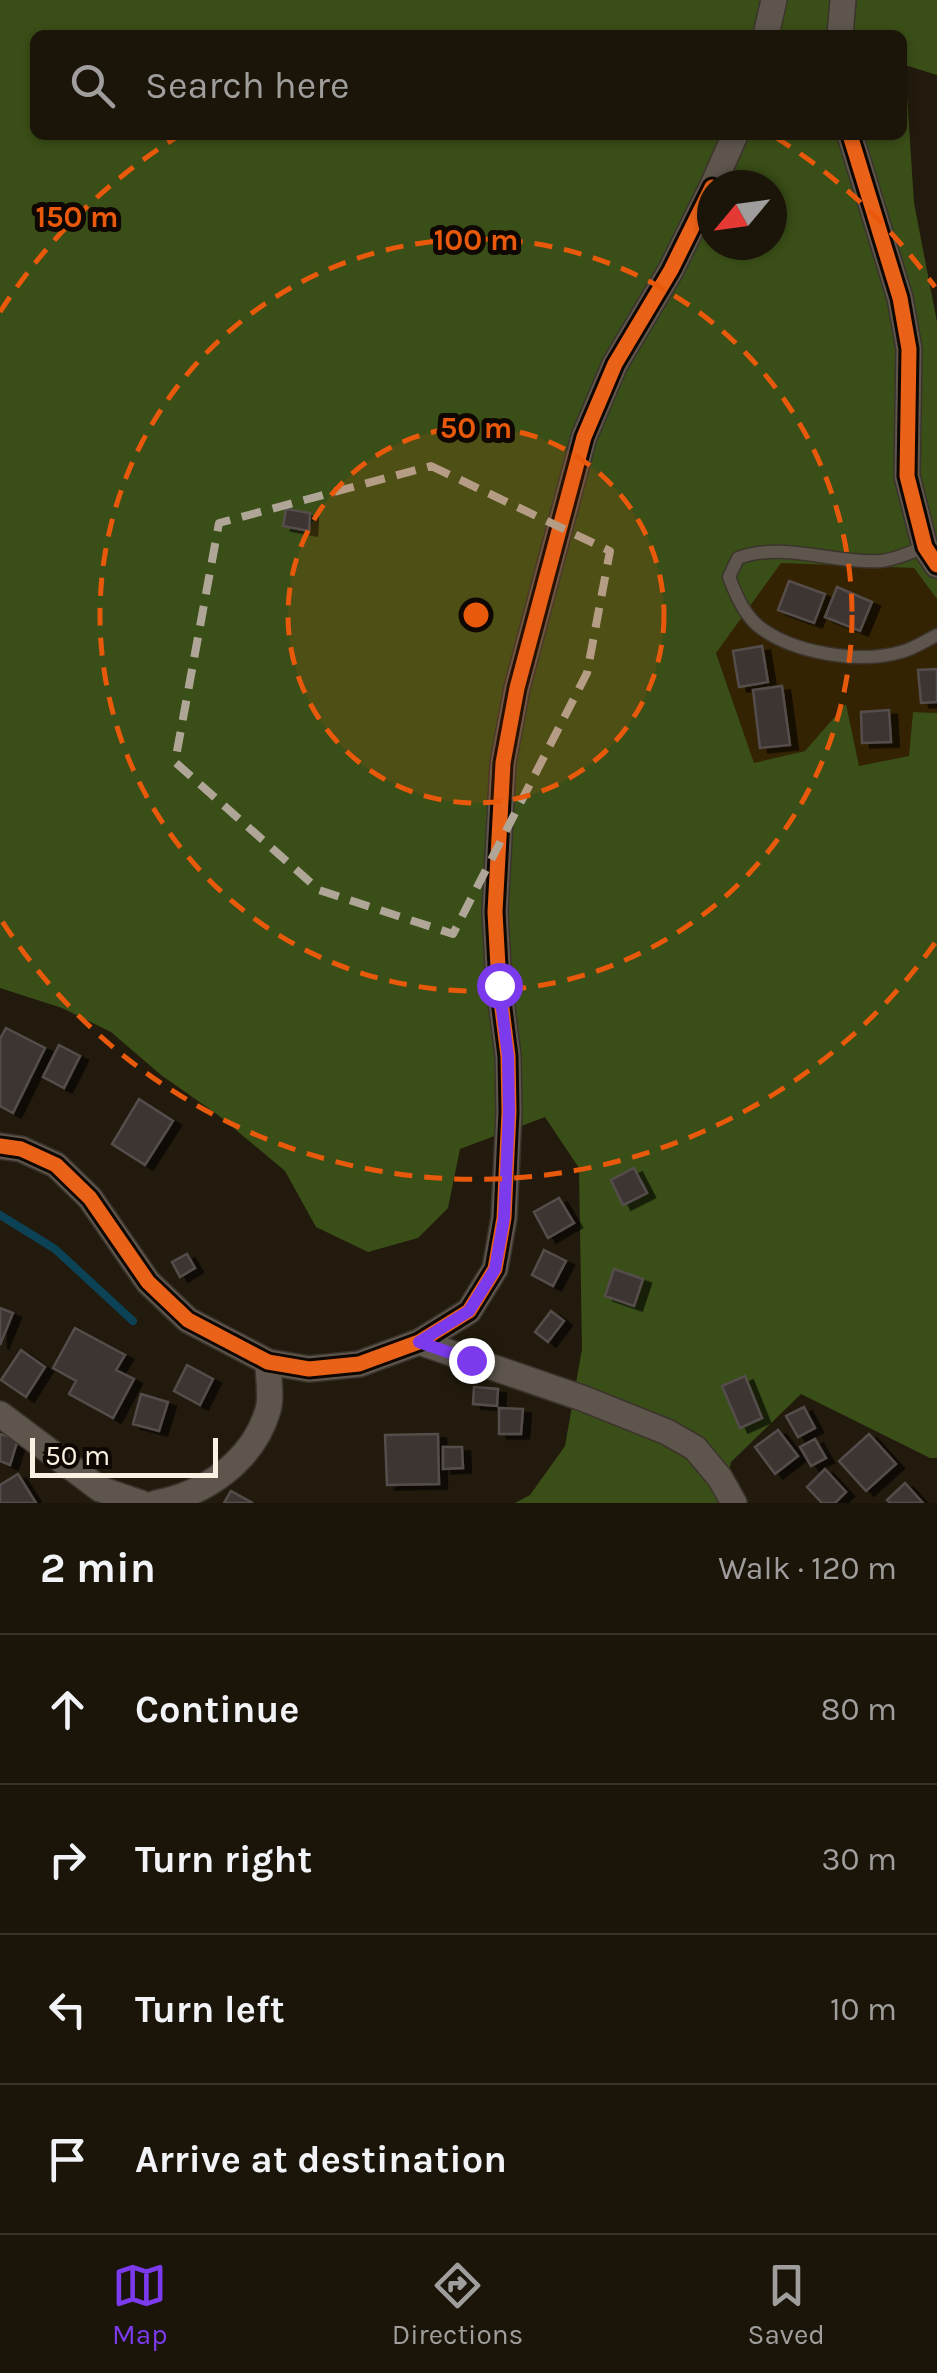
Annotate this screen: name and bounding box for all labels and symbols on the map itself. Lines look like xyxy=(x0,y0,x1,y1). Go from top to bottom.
north arrow xyxy=(697,170,787,260)
text: 150 m xyxy=(35,199,119,235)
text: 100 m xyxy=(434,222,518,258)
text: 50 m xyxy=(440,410,512,446)
centre of rings xyxy=(458,597,494,633)
route start xyxy=(477,963,523,1009)
route end xyxy=(449,1338,495,1384)
scale bar xyxy=(30,1433,218,1478)

